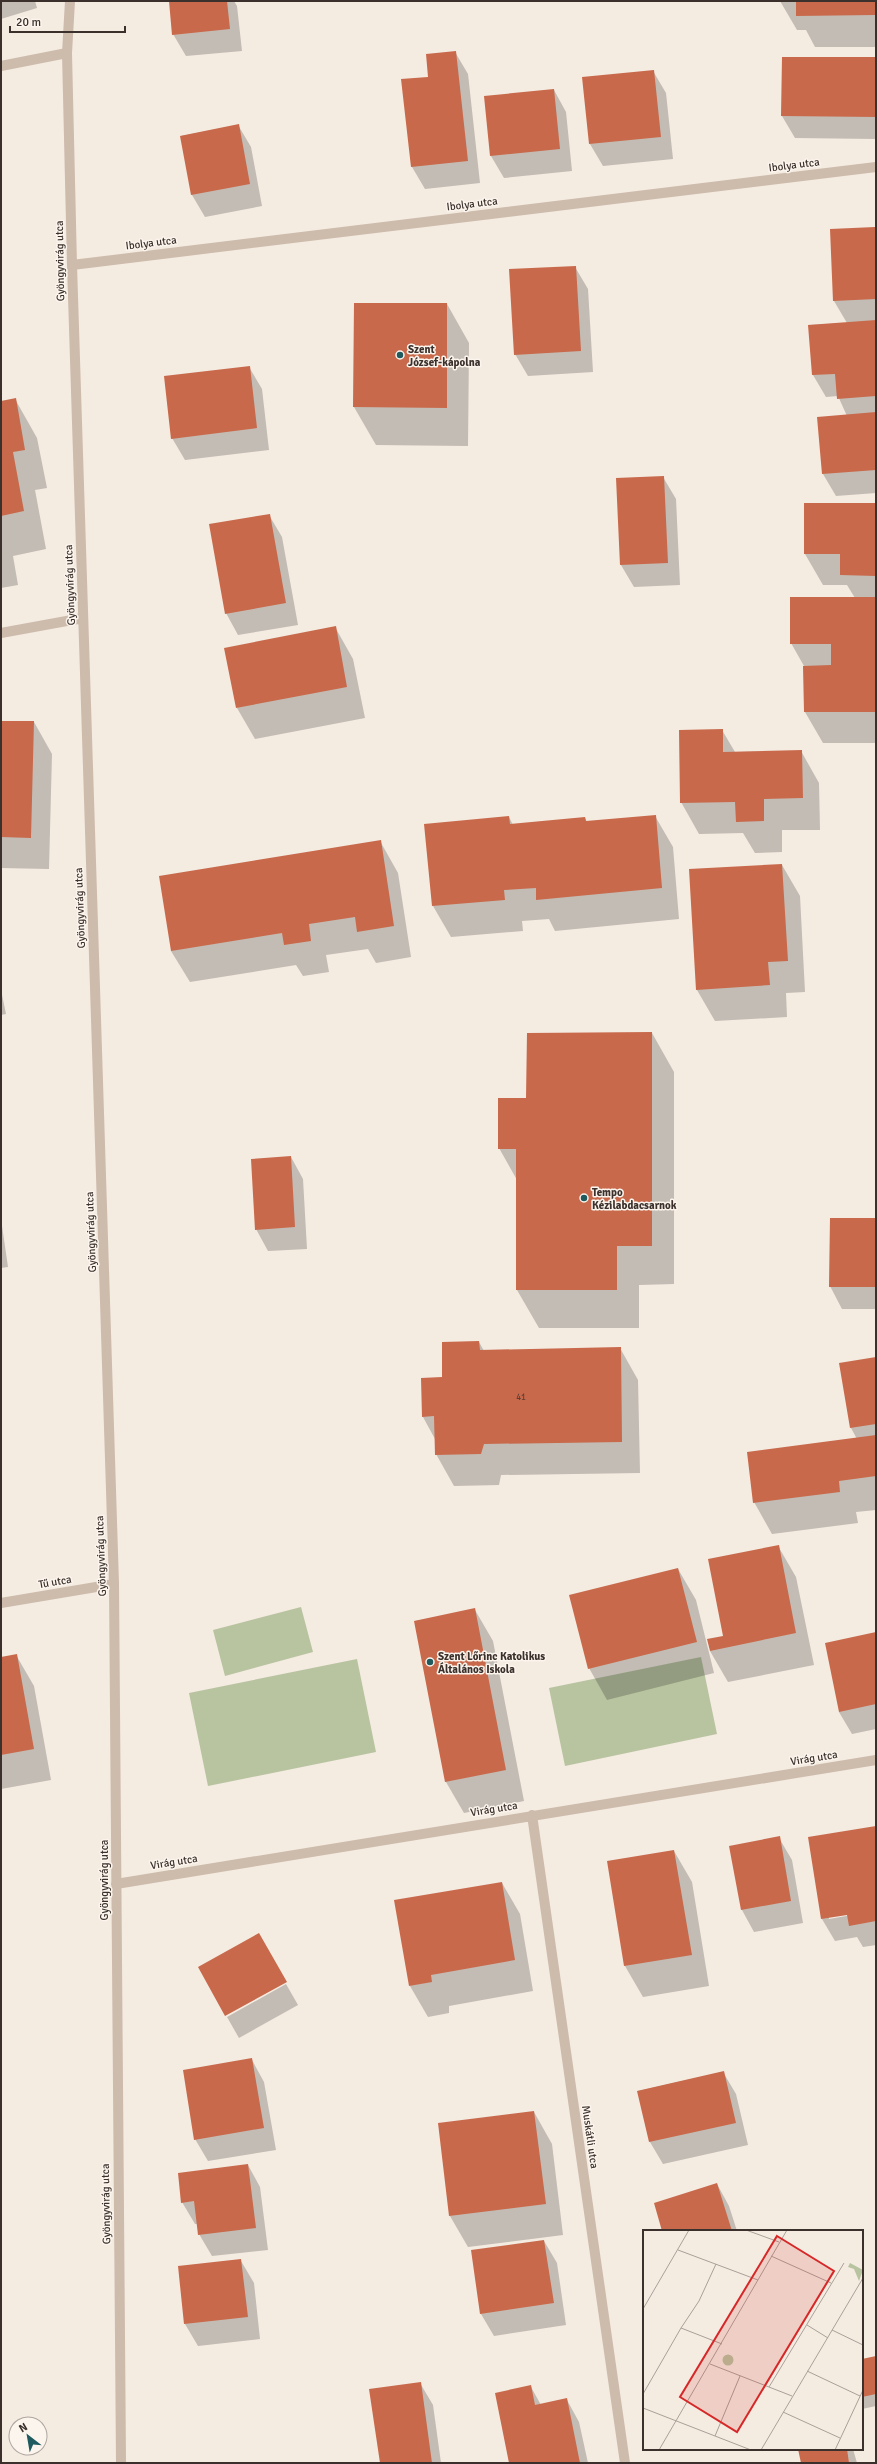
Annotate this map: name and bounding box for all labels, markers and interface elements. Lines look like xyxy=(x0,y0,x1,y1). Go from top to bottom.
scale bar xyxy=(10,8,125,34)
text: 20 m xyxy=(16,15,41,30)
street label: Ibolya utca xyxy=(768,155,821,175)
street label: Ibolya utca xyxy=(446,194,499,214)
street label: Gyöngyvirág utca xyxy=(53,220,67,302)
street label: Ibolya utca xyxy=(125,233,178,253)
place label: Szent József-kápolna xyxy=(408,343,481,369)
marker: Szent József-kápolna xyxy=(395,350,405,360)
street label: Gyöngyvirág utca xyxy=(62,544,78,626)
street label: Gyöngyvirág utca xyxy=(72,867,88,949)
place label: Tempo Kézilabdacsarnok xyxy=(592,1186,677,1212)
street label: Gyöngyvirág utca xyxy=(83,1191,99,1273)
marker: Tempo Kézilabdacsarnok xyxy=(579,1193,589,1203)
house number: 41 xyxy=(516,1392,526,1403)
street label: Gyöngyvirág utca xyxy=(93,1515,109,1597)
street label: Tű utca xyxy=(37,1573,73,1591)
place label: Szent Lőrinc Katolikus Általános Iskola xyxy=(438,1650,545,1676)
marker: Szent Lőrinc Katolikus Általános Iskola xyxy=(425,1657,435,1667)
street label: Virág utca xyxy=(789,1748,839,1768)
street label: Virág utca xyxy=(469,1799,519,1819)
street label: Gyöngyvirág utca xyxy=(98,1839,111,1920)
street label: Virág utca xyxy=(149,1852,199,1872)
street label: Muskátli utca xyxy=(579,2105,601,2170)
street label: Gyöngyvirág utca xyxy=(99,2163,113,2245)
inset map xyxy=(643,2230,863,2450)
north arrow xyxy=(8,2416,48,2456)
text: N xyxy=(16,2420,30,2435)

